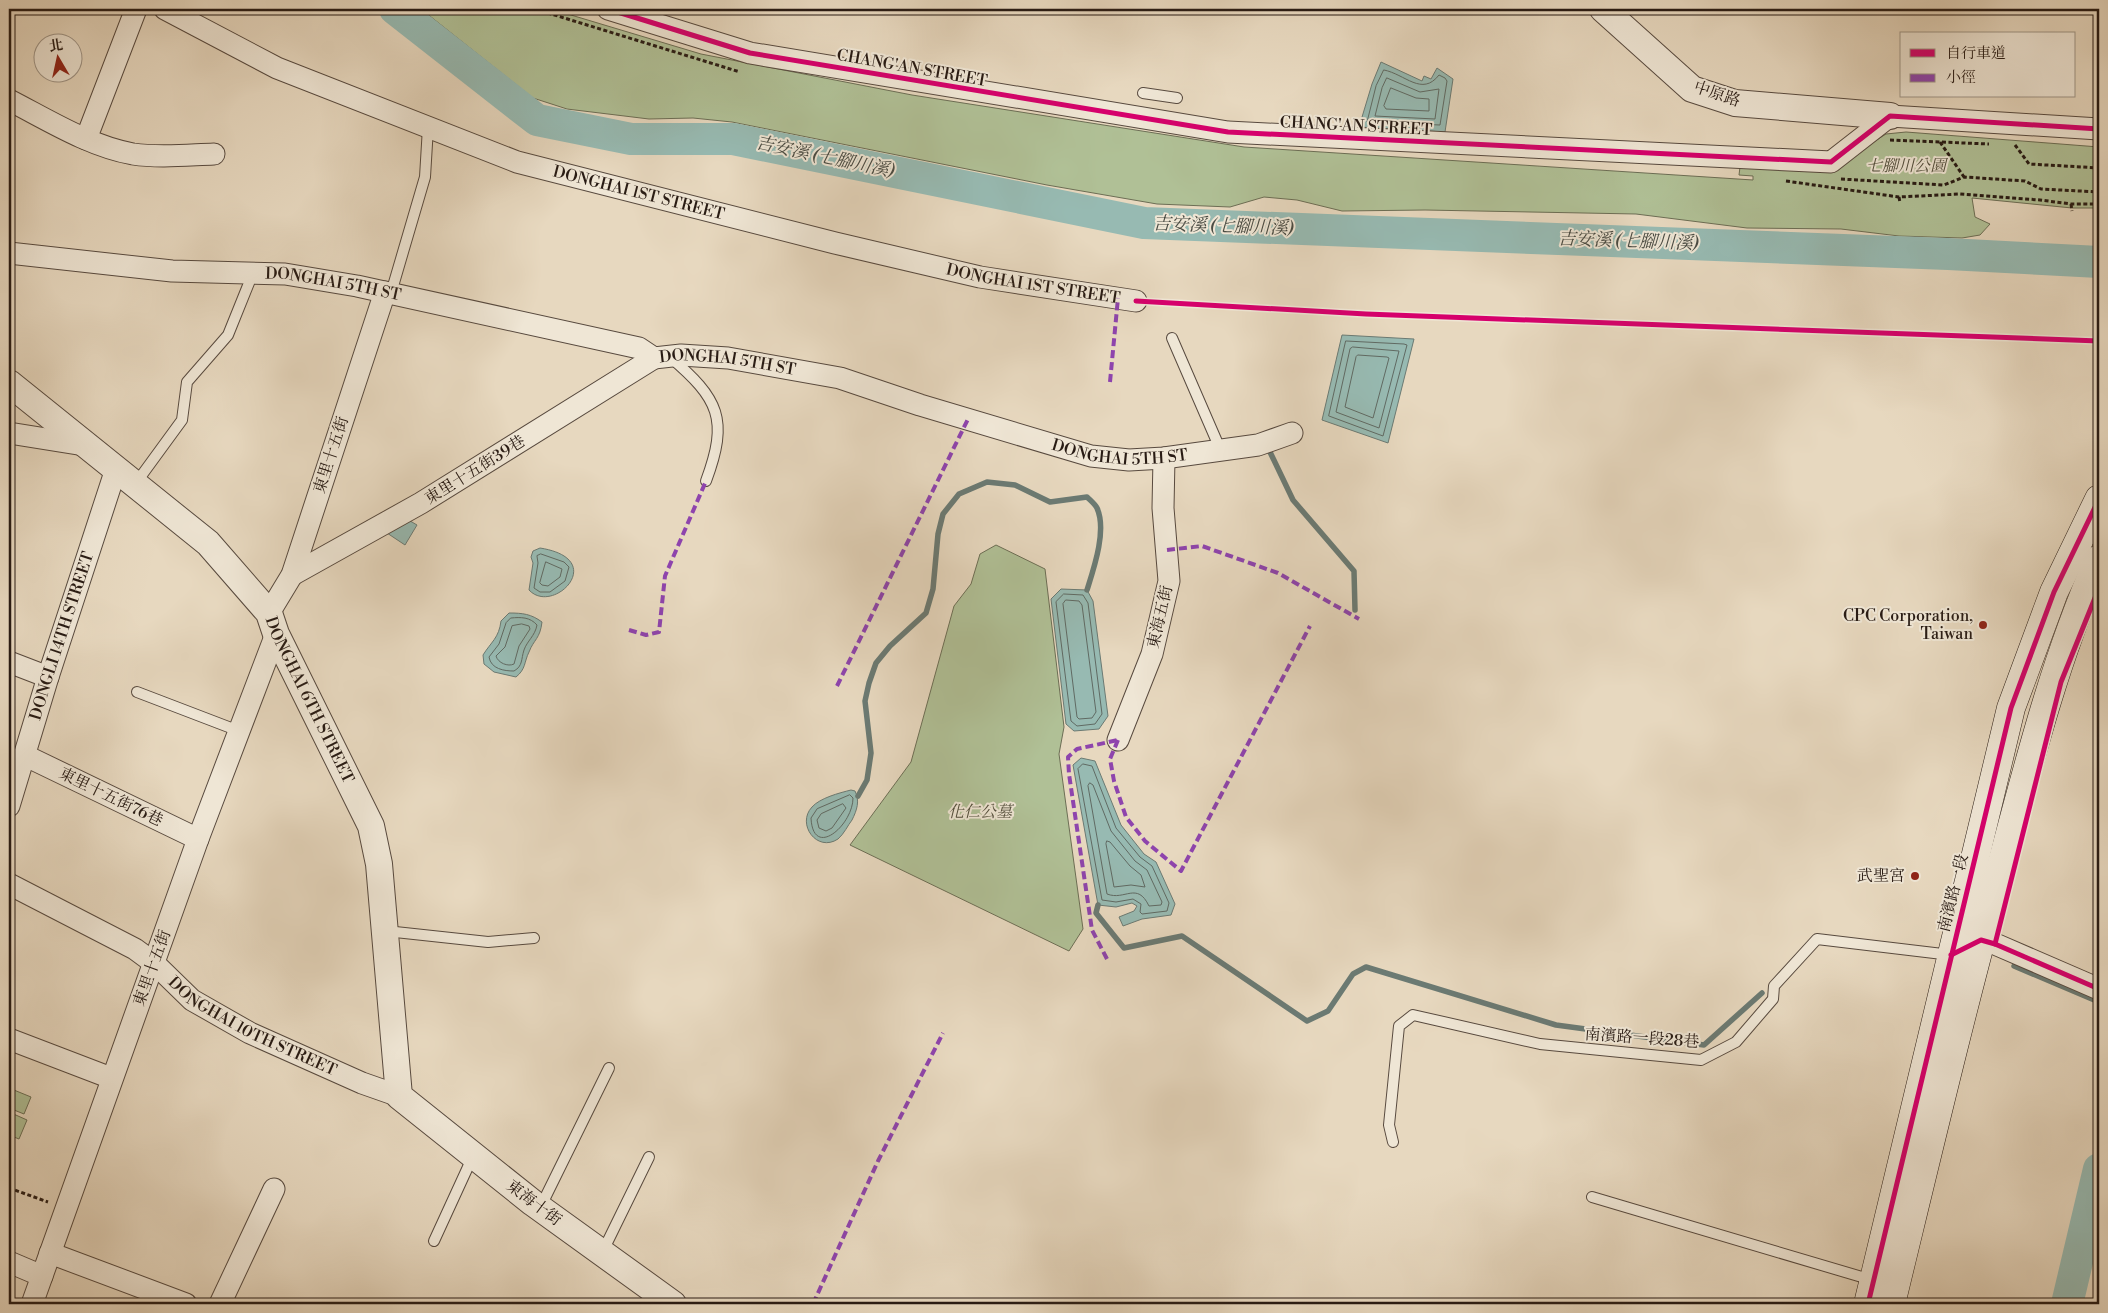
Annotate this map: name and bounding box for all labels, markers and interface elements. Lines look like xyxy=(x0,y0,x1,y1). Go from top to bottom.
north arrow xyxy=(32,32,82,82)
legend xyxy=(1900,32,2076,98)
text: 北 xyxy=(48,36,64,56)
text: 自行車道 xyxy=(1946,44,2006,63)
street label: CHANG'AN STREET xyxy=(835,45,989,91)
text: 小徑 xyxy=(1946,68,1976,87)
street label: 中原路 xyxy=(1691,77,1743,111)
street label: CHANG'AN STREET xyxy=(1279,112,1433,140)
water label: 吉安溪 (七腳川溪) xyxy=(754,131,897,183)
park label: 七腳川公園 xyxy=(1866,156,1949,176)
street label: DONGHAI 1ST STREET xyxy=(551,162,727,224)
water label: 吉安溪 (七腳川溪) xyxy=(1152,212,1294,240)
water label: 吉安溪 (七腳川溪) xyxy=(1557,227,1699,255)
street label: DONGHAI 1ST STREET xyxy=(944,259,1122,308)
street label: DONGHAI 5TH ST xyxy=(265,263,403,305)
street label: DONGHAI 5TH ST xyxy=(658,345,798,380)
street label: 東里十五街 xyxy=(309,414,353,496)
street label: 東里十五街39巷 xyxy=(421,431,529,509)
street label: DONGHAI 5TH ST xyxy=(1049,435,1189,470)
street label: DONGLI 14TH STREET xyxy=(25,549,98,723)
street label: 東海五街 xyxy=(1143,584,1177,650)
place label: CPC Corporation, Taiwan xyxy=(1843,606,1973,644)
street label: DONGHAI 6TH STREET xyxy=(261,614,358,786)
marker: CPC Corporation, Taiwan xyxy=(1977,619,1989,631)
street label: 東里十五街76巷 xyxy=(56,763,166,831)
park label: 化仁公墓 xyxy=(948,802,1015,822)
street label: 南濱路一段 xyxy=(1934,852,1972,934)
place label: 武聖宮 xyxy=(1857,866,1905,886)
marker: 武聖宮 xyxy=(1909,870,1921,882)
street label: 東里十五街 xyxy=(129,927,175,1009)
street label: DONGHAI 10TH STREET xyxy=(164,972,340,1080)
street label: 南濱路一段28巷 xyxy=(1584,1024,1700,1052)
street label: 東海十街 xyxy=(502,1176,566,1230)

